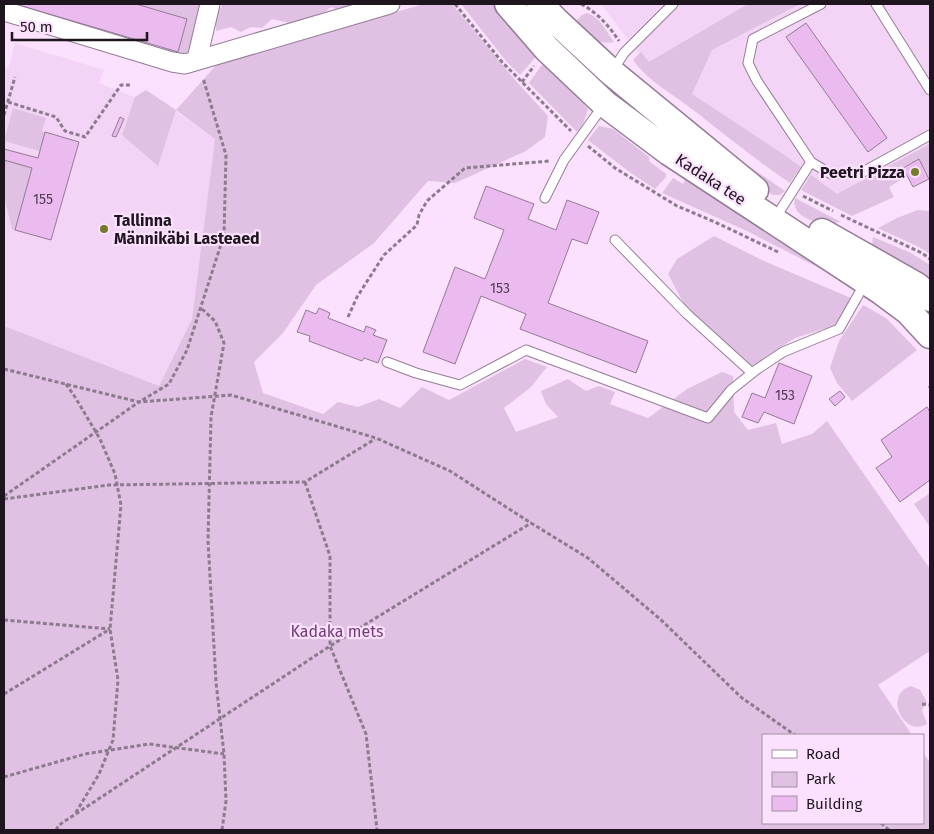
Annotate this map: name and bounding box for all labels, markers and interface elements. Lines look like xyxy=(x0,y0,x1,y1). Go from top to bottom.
scale bar xyxy=(12,10,148,42)
text: 50 m xyxy=(20,18,53,36)
street label: Kadaka tee xyxy=(672,150,750,209)
place label: Peetri Pizza xyxy=(820,163,905,182)
marker: Peetri Pizza xyxy=(909,166,921,178)
house number: 155 xyxy=(33,191,53,208)
place label: Tallinna Männikäbi Lasteaed xyxy=(114,211,260,248)
marker: Tallinna Männikäbi Lasteaed xyxy=(98,223,110,235)
house number: 153 xyxy=(490,280,510,297)
house number: 153 xyxy=(775,387,795,404)
park label: Kadaka mets xyxy=(291,622,383,641)
legend xyxy=(762,734,924,824)
text: Road xyxy=(806,745,841,763)
text: Park xyxy=(806,770,836,788)
text: Building xyxy=(806,795,862,813)

